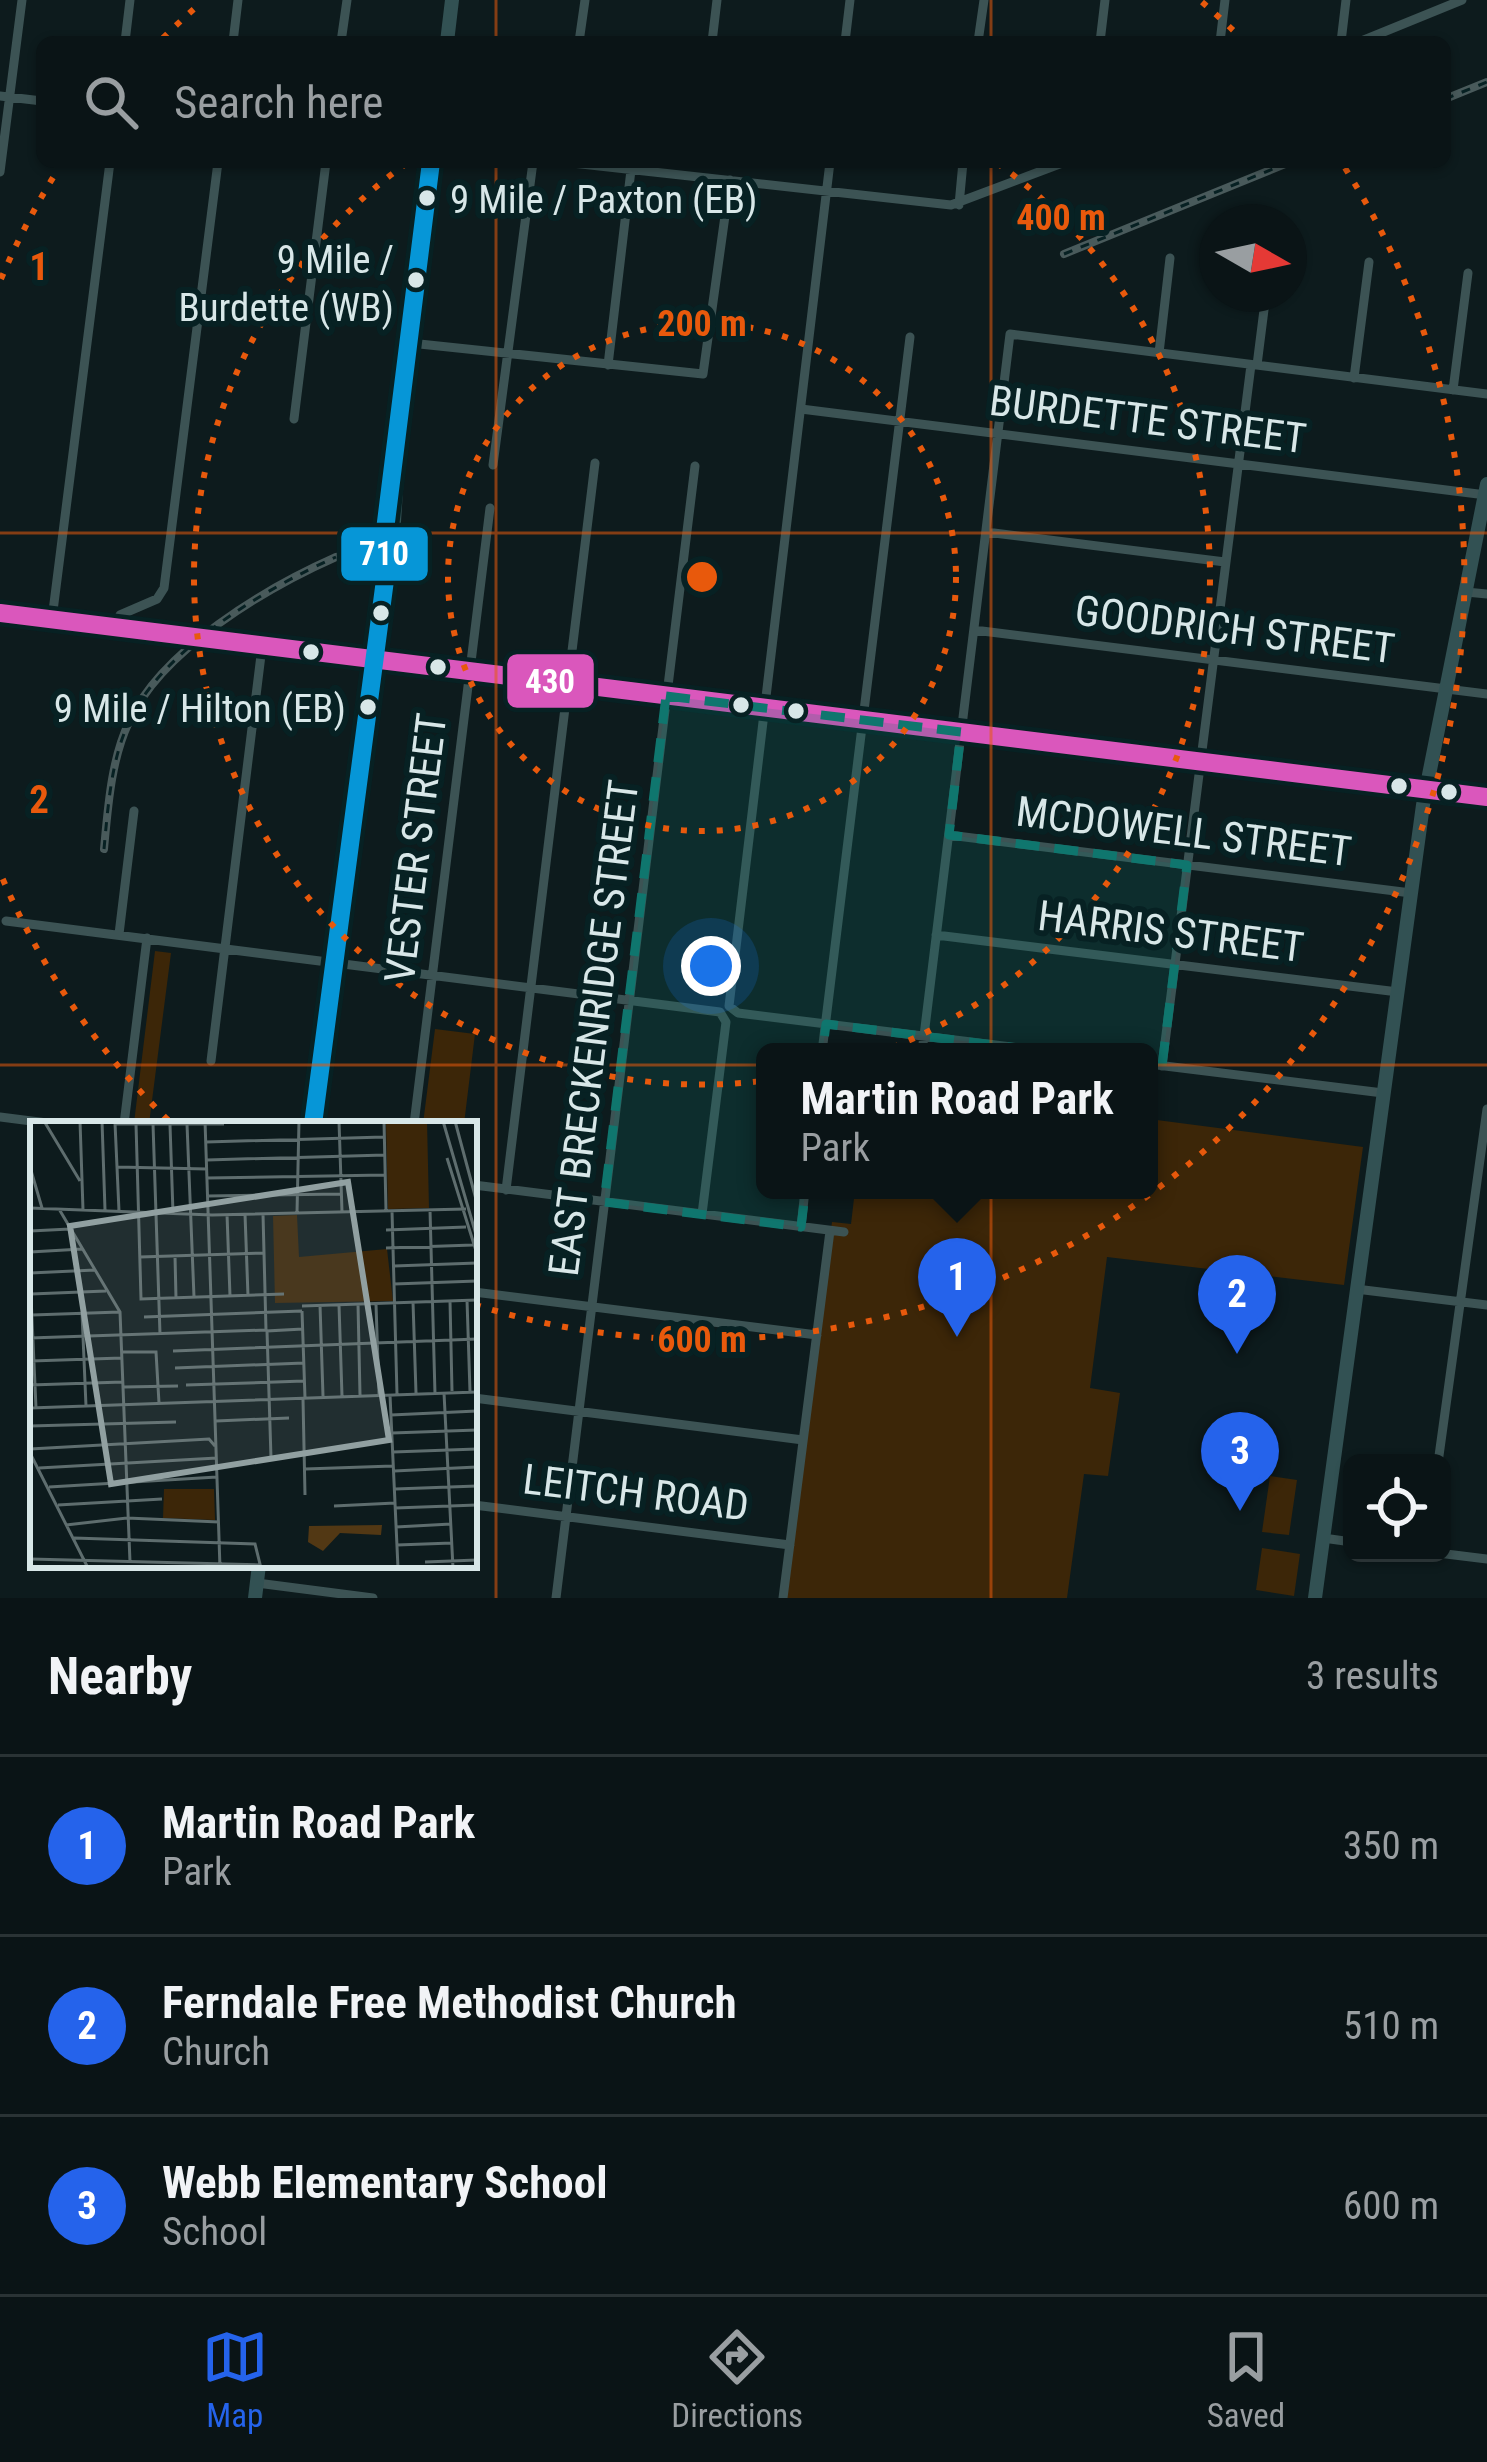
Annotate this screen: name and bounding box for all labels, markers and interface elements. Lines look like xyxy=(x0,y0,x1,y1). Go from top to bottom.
search box xyxy=(36,36,1451,168)
icon: search xyxy=(78,69,144,135)
text: Search here xyxy=(174,76,383,129)
place label: 9 Mile / Paxton (EB) xyxy=(450,177,757,223)
marker: 9 Mile / Paxton (EB) xyxy=(416,187,438,209)
text: 400 m xyxy=(1016,197,1106,239)
north arrow xyxy=(1199,204,1307,312)
place label: 9 Mile / Burdette (WB) xyxy=(178,237,394,331)
text: 1 xyxy=(29,244,49,290)
marker: 9 Mile / Burdette (WB) xyxy=(405,269,427,291)
text: 200 m xyxy=(657,303,747,345)
street label: BURDETTE STREET xyxy=(987,376,1309,463)
line badge: 710 xyxy=(339,525,430,583)
text: 710 xyxy=(359,534,409,573)
centre of rings xyxy=(681,556,723,598)
street label: GOODRICH STREET xyxy=(1072,586,1397,673)
unlabelled marker xyxy=(370,602,392,624)
unlabelled marker xyxy=(300,641,322,663)
line badge: 430 xyxy=(505,652,596,710)
unlabelled marker xyxy=(427,656,449,678)
text: 430 xyxy=(525,662,575,701)
place label: 9 Mile / Hilton (EB) xyxy=(54,686,346,732)
unlabelled marker xyxy=(730,694,752,716)
marker: 9 Mile / Hilton (EB) xyxy=(357,696,379,718)
unlabelled marker xyxy=(785,700,807,722)
street label: VESTER STREET xyxy=(375,711,456,985)
unlabelled marker xyxy=(1388,775,1410,797)
text: 2 xyxy=(29,777,49,823)
street label: EAST BRECKENRIDGE STREET xyxy=(539,777,648,1279)
unlabelled marker xyxy=(1438,781,1460,803)
street label: MCDOWELL STREET xyxy=(1014,787,1354,876)
street label: HARRIS STREET xyxy=(1035,891,1306,972)
your location xyxy=(681,936,741,996)
popup xyxy=(756,1043,1158,1199)
text: Martin Road Park xyxy=(800,1072,1114,1125)
inset map xyxy=(30,1121,477,1568)
text: Park xyxy=(800,1125,870,1171)
pin: 1 xyxy=(918,1238,996,1337)
pin: 2 xyxy=(1198,1255,1276,1354)
text: 600 m xyxy=(657,1319,747,1361)
pin: 3 xyxy=(1201,1412,1279,1511)
street label: LEITCH ROAD xyxy=(520,1454,752,1531)
map controls xyxy=(1343,1454,1451,1562)
button: locate xyxy=(1343,1454,1451,1562)
text: Nearby xyxy=(48,1647,192,1706)
text: 3 results xyxy=(1306,1653,1439,1699)
text: Martin Road Park xyxy=(162,1796,475,1849)
text: 1 xyxy=(77,1823,97,1869)
text: 350 m xyxy=(1343,1823,1439,1869)
text: Park xyxy=(162,1849,232,1895)
text: Ferndale Free Methodist Church xyxy=(162,1976,737,2029)
text: 2 xyxy=(77,2003,97,2049)
text: 510 m xyxy=(1343,2003,1439,2049)
text: Church xyxy=(162,2029,270,2075)
text: Webb Elementary School xyxy=(162,2156,607,2209)
text: 3 xyxy=(77,2183,97,2229)
text: 600 m xyxy=(1343,2183,1439,2229)
text: School xyxy=(162,2209,267,2255)
tab: Map xyxy=(202,2324,268,2435)
tab: Directions xyxy=(671,2324,803,2435)
tab: Saved xyxy=(1207,2324,1285,2435)

